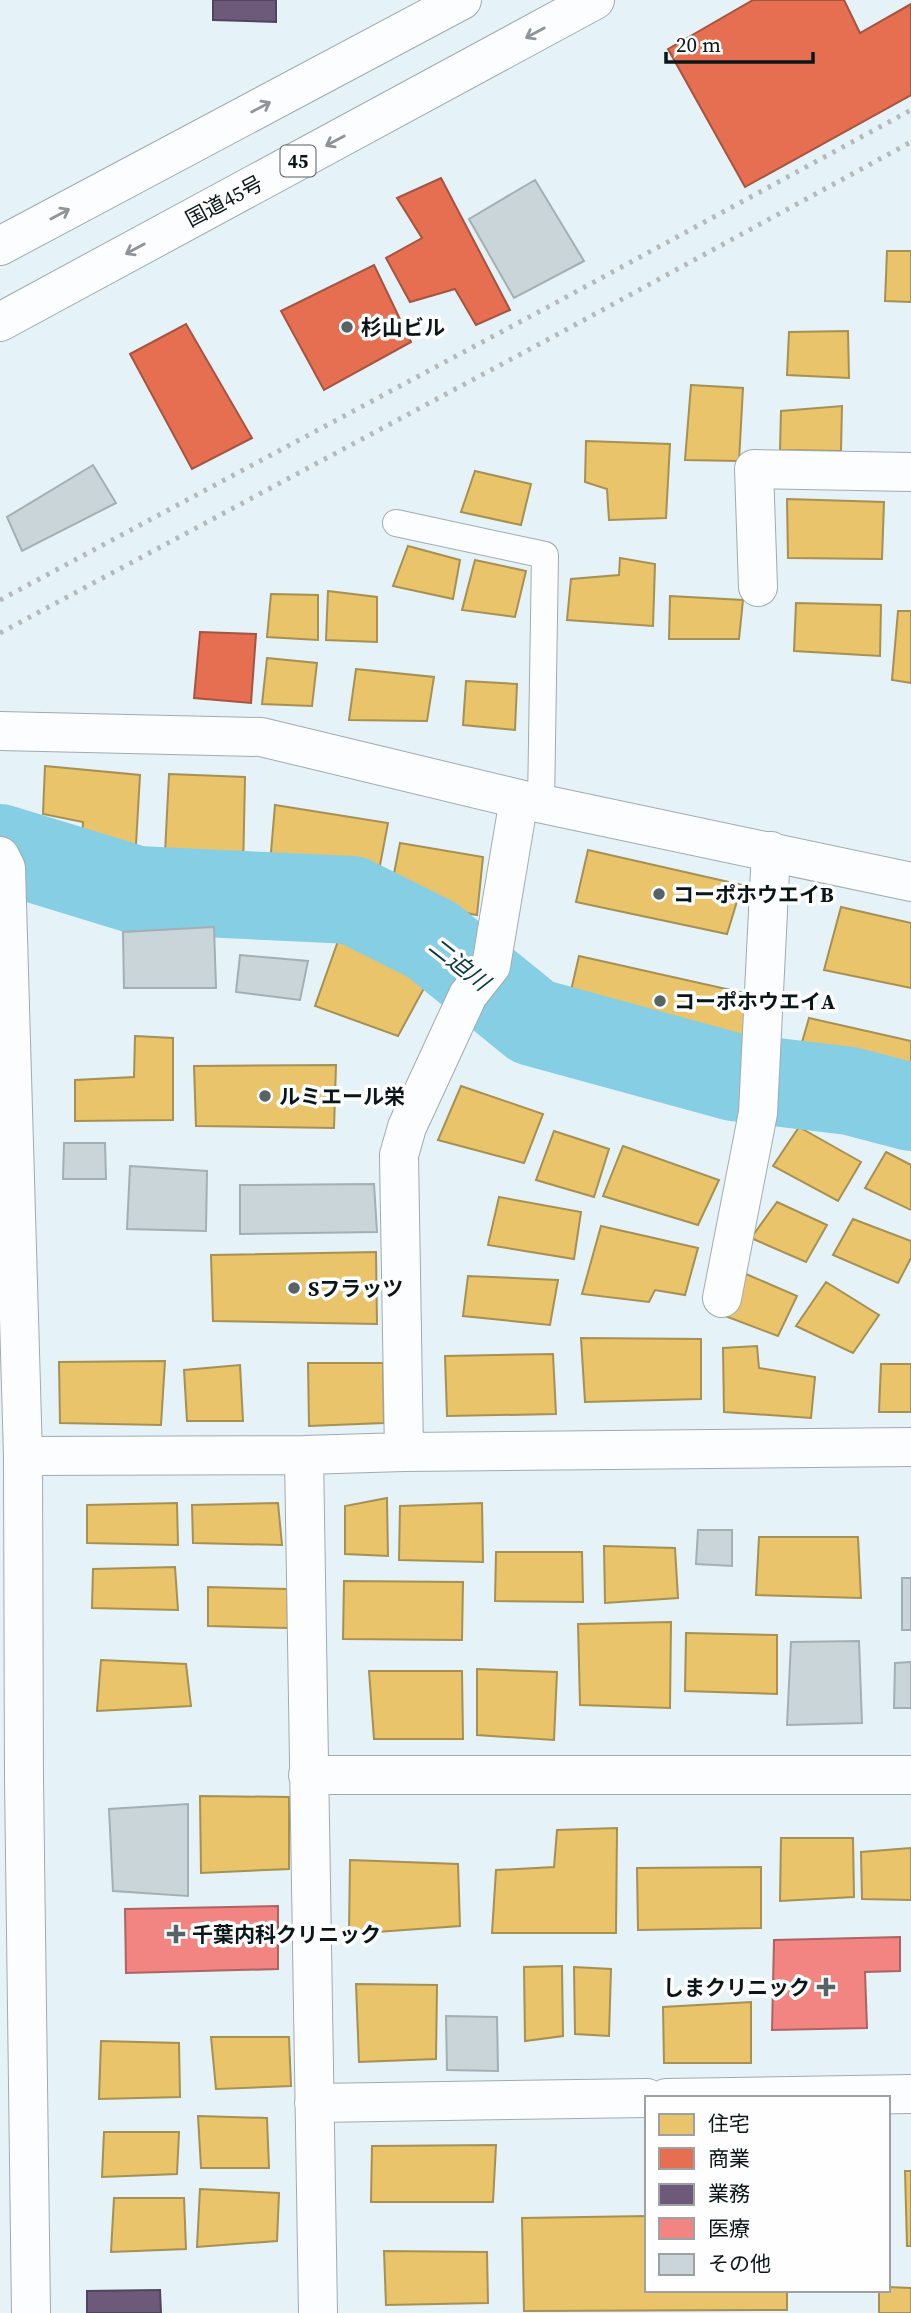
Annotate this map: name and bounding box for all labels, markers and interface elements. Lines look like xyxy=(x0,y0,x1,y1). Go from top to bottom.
scale bar xyxy=(666,21,813,65)
one-way arrow xyxy=(525,26,546,40)
text: 20 m xyxy=(676,30,721,59)
one-way arrow xyxy=(250,100,271,113)
one-way arrow xyxy=(325,135,346,148)
road number: 45 xyxy=(280,146,316,176)
street label: 国道45号 xyxy=(180,168,268,234)
one-way arrow xyxy=(49,206,70,220)
one-way arrow xyxy=(125,243,146,256)
place label: 杉山ビル xyxy=(361,313,445,342)
marker: 杉山ビル xyxy=(339,319,355,335)
place label: コーポホウエイB xyxy=(673,880,834,909)
marker: コーポホウエイB xyxy=(651,886,667,902)
water label: 二迫川 xyxy=(422,930,498,1000)
place label: コーポホウエイA xyxy=(674,987,835,1016)
marker: コーポホウエイA xyxy=(652,993,668,1009)
place label: ルミエール栄 xyxy=(279,1082,405,1111)
marker: ルミエール栄 xyxy=(257,1088,273,1104)
place label: Sフラッツ xyxy=(308,1274,403,1303)
marker: Sフラッツ xyxy=(286,1280,302,1296)
place label: 千葉内科クリニック xyxy=(192,1920,381,1949)
marker: 千葉内科クリニック xyxy=(166,1924,186,1944)
place label: しまクリニック xyxy=(663,1973,810,2002)
marker: しまクリニック xyxy=(816,1977,836,1997)
legend xyxy=(645,2096,890,2292)
text: 住宅 xyxy=(708,2109,750,2138)
text: 商業 xyxy=(708,2144,750,2173)
text: 業務 xyxy=(708,2179,750,2208)
text: 医療 xyxy=(708,2214,750,2243)
text: その他 xyxy=(708,2249,771,2278)

